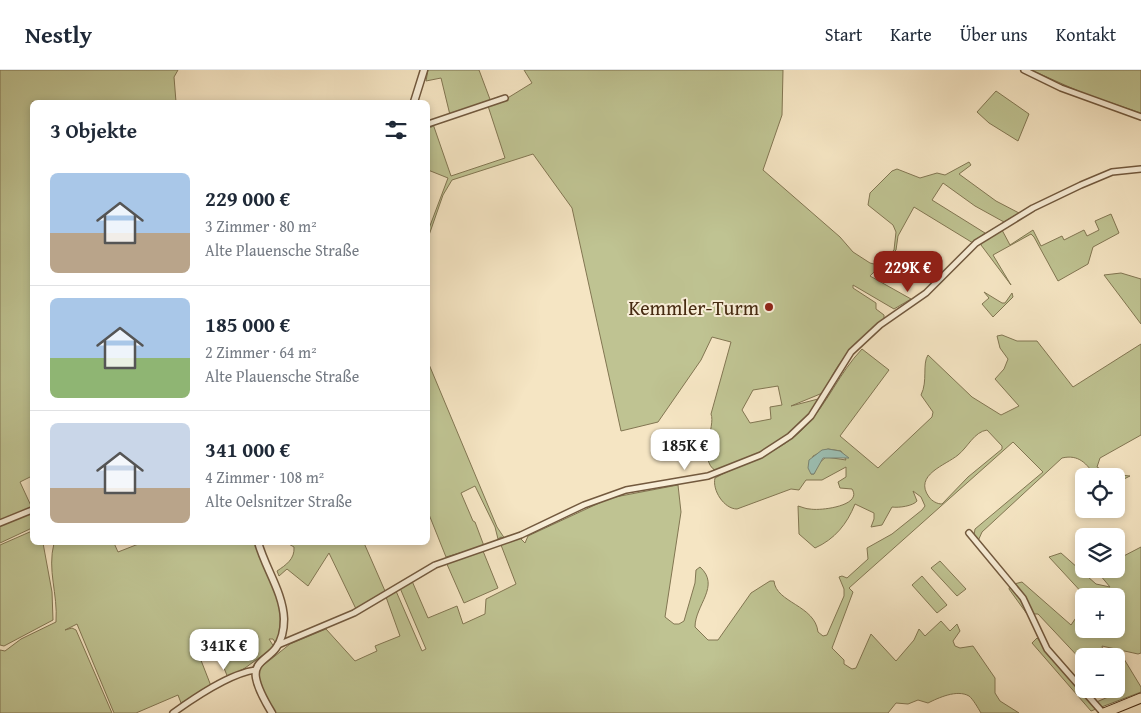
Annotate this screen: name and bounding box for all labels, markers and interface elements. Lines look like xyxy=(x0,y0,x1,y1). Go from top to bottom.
text: Nestly xyxy=(25,17,92,52)
text: Start xyxy=(825,21,862,48)
text: Karte xyxy=(890,21,932,48)
text: Über uns xyxy=(960,21,1028,48)
text: Kontakt xyxy=(1056,21,1116,48)
text: 3 Objekte xyxy=(50,115,137,146)
icon: filters xyxy=(382,116,410,144)
text: 229 000 € xyxy=(205,183,290,214)
icon: home xyxy=(90,193,150,253)
text: 3 Zimmer · 80 m² xyxy=(205,214,317,238)
text: Alte Plauensche Straße xyxy=(205,238,359,262)
pin: 229K € xyxy=(867,250,949,293)
text: 229K € xyxy=(885,255,931,279)
place label: Kemmler-Turm xyxy=(628,293,760,322)
marker: Kemmler-Turm xyxy=(763,301,775,313)
text: 185 000 € xyxy=(205,309,290,340)
icon: home xyxy=(90,318,150,378)
text: 2 Zimmer · 64 m² xyxy=(205,340,317,364)
text: Alte Plauensche Straße xyxy=(205,364,359,388)
pin: 185K € xyxy=(644,428,726,471)
text: 185K € xyxy=(662,433,708,457)
text: 341 000 € xyxy=(205,434,290,465)
icon: home xyxy=(90,443,150,503)
text: 4 Zimmer · 108 m² xyxy=(205,465,324,489)
map controls xyxy=(1075,468,1125,698)
button: locate xyxy=(1075,468,1125,518)
text: Alte Oelsnitzer Straße xyxy=(205,489,352,513)
button: layers xyxy=(1075,528,1125,578)
button: + xyxy=(1075,588,1125,638)
pin: 341K € xyxy=(183,628,265,671)
text: 341K € xyxy=(201,633,247,657)
button: − xyxy=(1075,648,1125,698)

